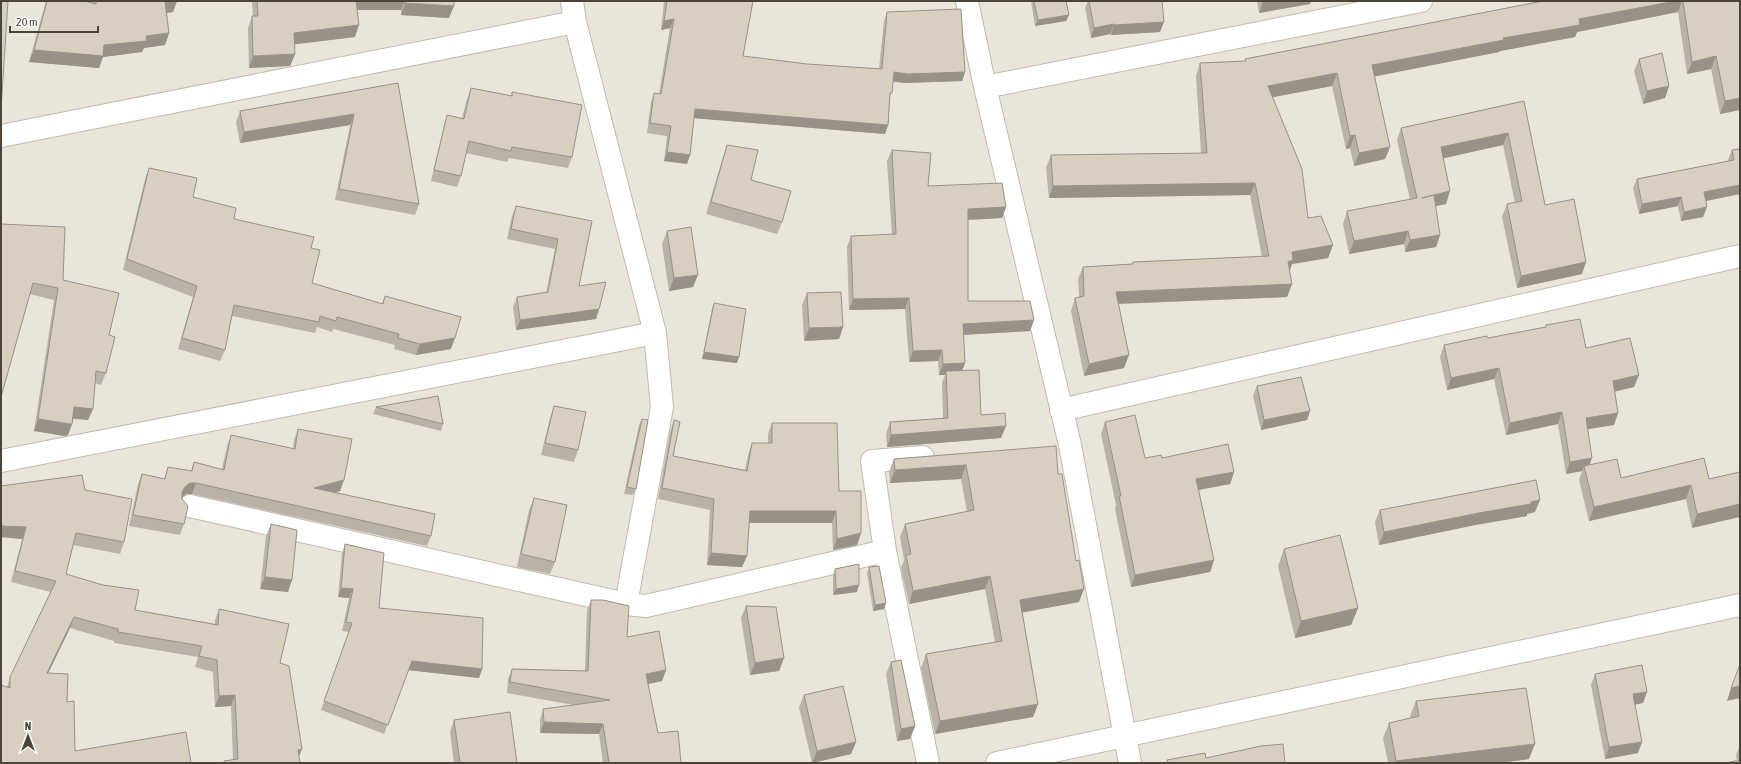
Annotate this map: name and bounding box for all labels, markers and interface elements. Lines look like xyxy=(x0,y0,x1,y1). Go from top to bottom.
scale bar xyxy=(10,8,98,34)
text: 20 m xyxy=(16,15,38,29)
north arrow xyxy=(8,716,48,756)
text: N xyxy=(25,720,31,732)

